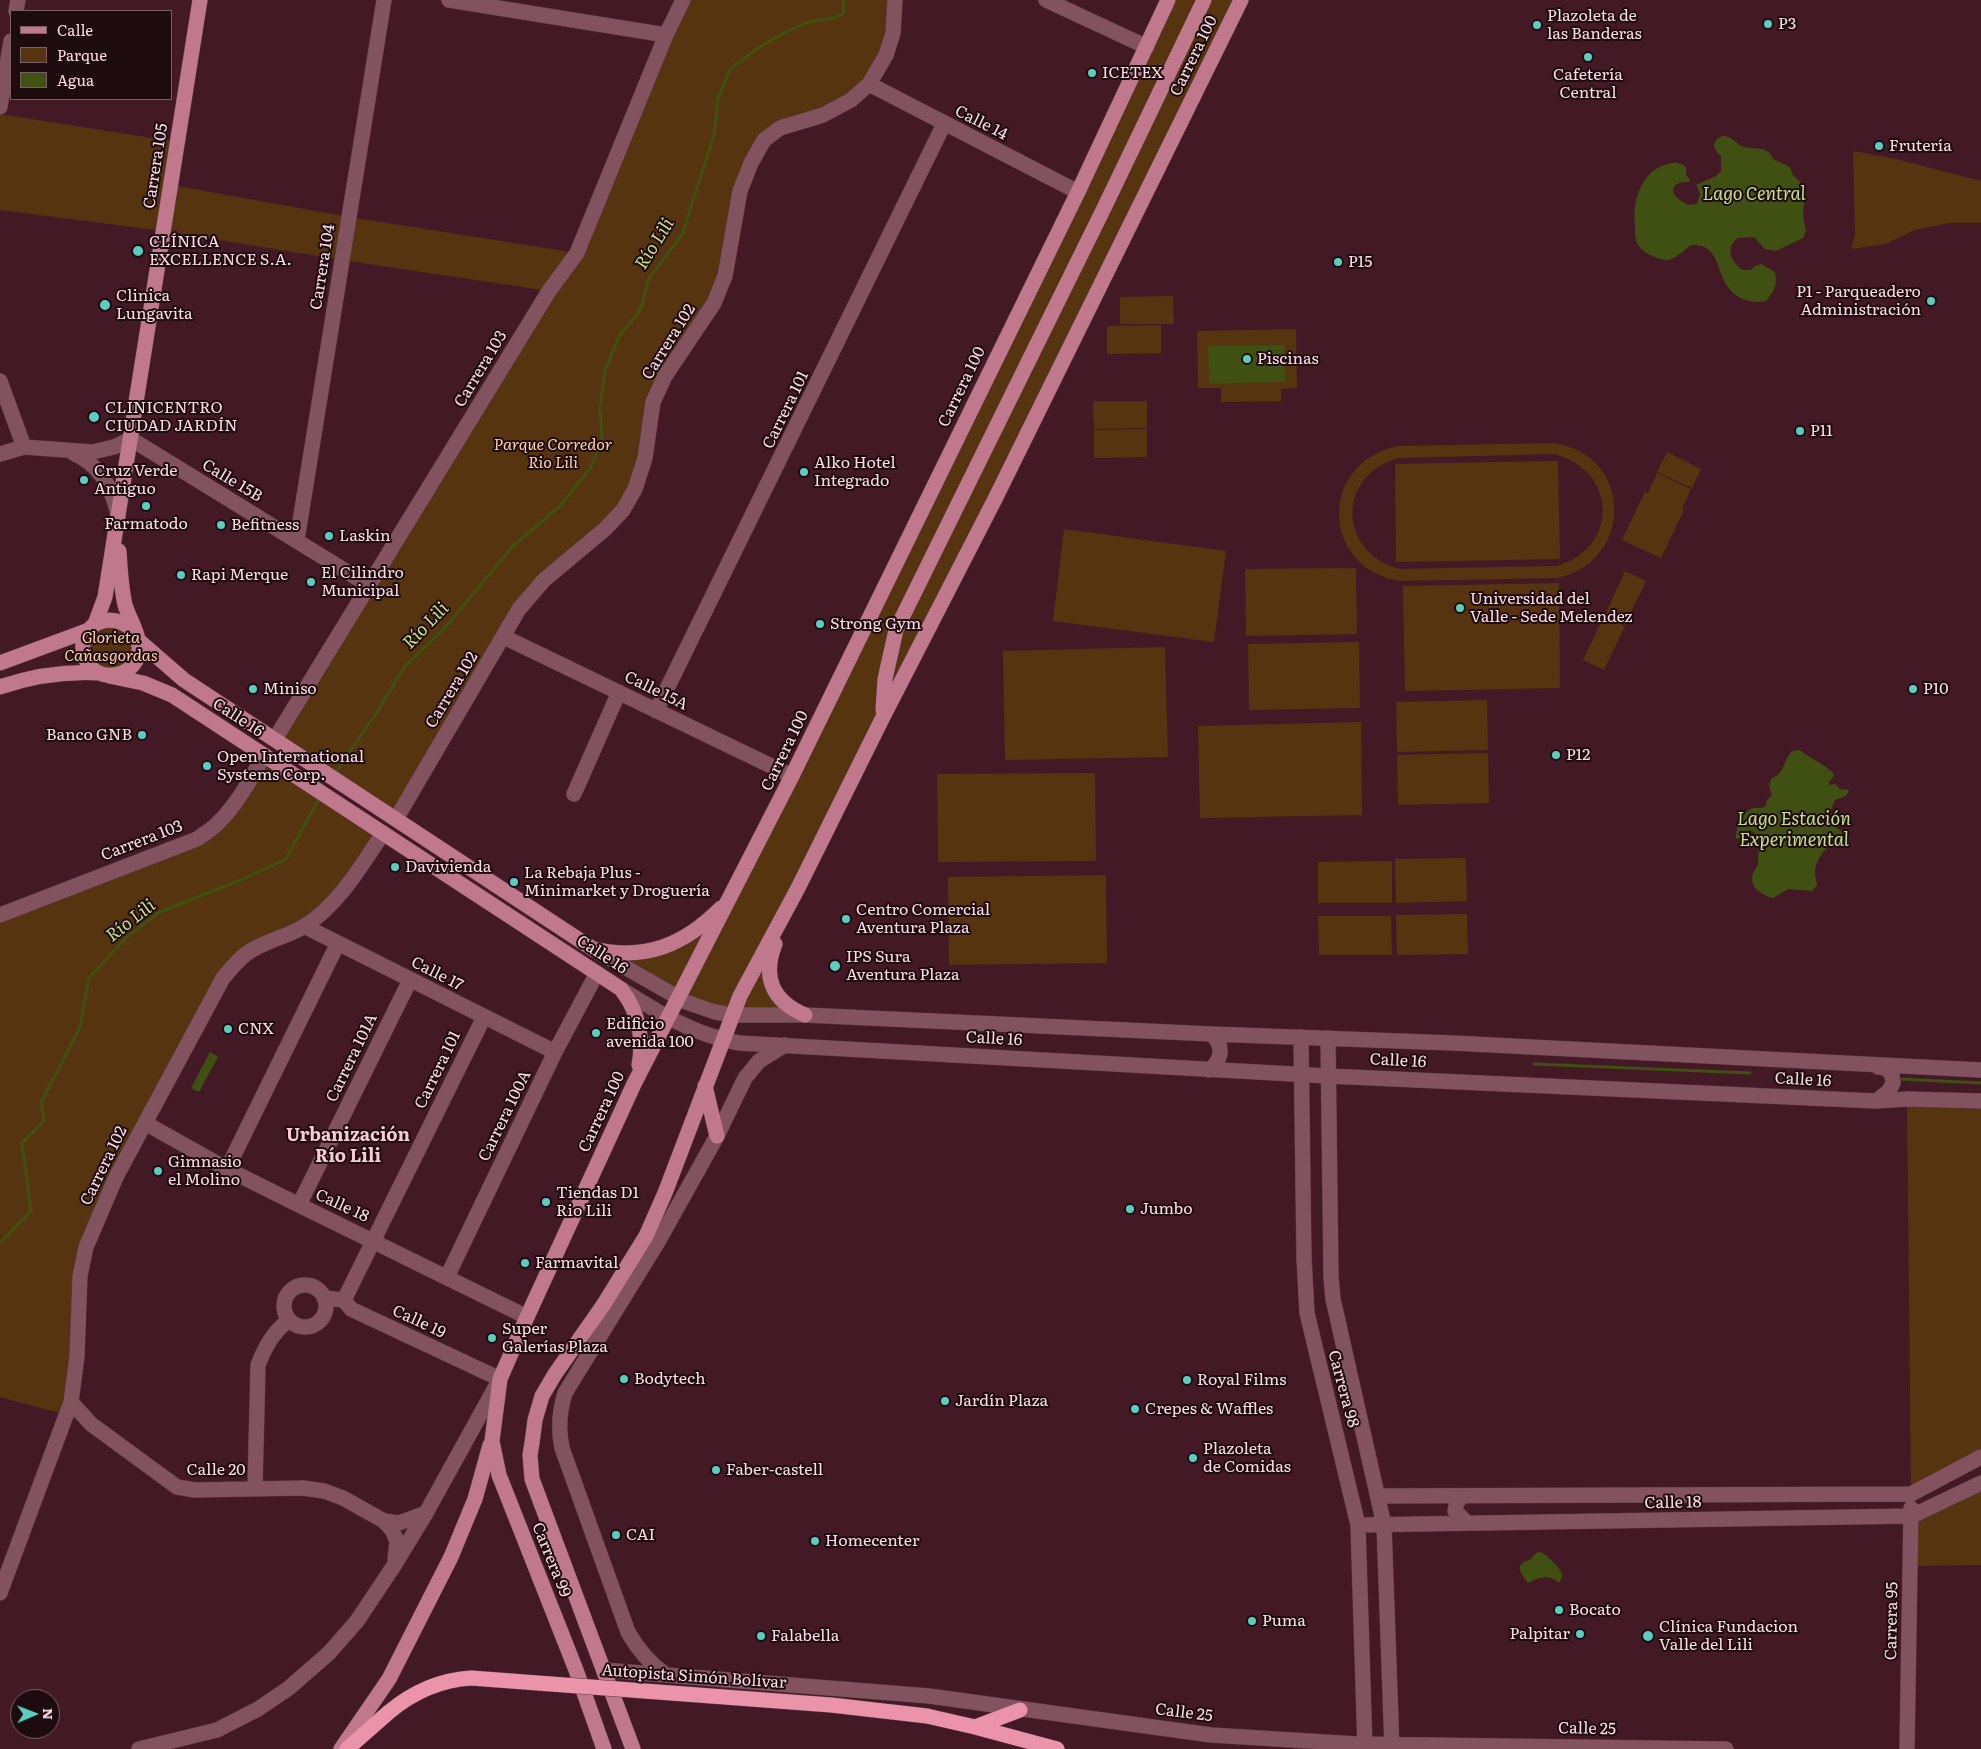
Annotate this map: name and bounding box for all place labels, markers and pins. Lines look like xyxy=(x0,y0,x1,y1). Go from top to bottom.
place label: Plazoleta de las Banderas xyxy=(1547,6,1642,44)
place label: P3 xyxy=(1778,14,1796,34)
marker: P3 xyxy=(1762,18,1774,30)
marker: Plazoleta de las Banderas xyxy=(1531,19,1543,31)
marker: Cafetería Central xyxy=(1582,51,1594,63)
place label: ICETEX xyxy=(1102,63,1163,83)
place label: Cafetería Central xyxy=(1553,65,1623,103)
marker: ICETEX xyxy=(1086,67,1098,79)
place label: Frutería xyxy=(1889,136,1952,156)
marker: Frutería xyxy=(1873,140,1885,152)
place label: CLÍNICA EXCELLENCE S.A. xyxy=(149,232,292,270)
marker: CLÍNICA EXCELLENCE S.A. xyxy=(131,244,145,258)
place label: P15 xyxy=(1348,252,1372,272)
marker: P15 xyxy=(1332,256,1344,268)
place label: P1 - Parqueadero Administración xyxy=(1796,282,1921,320)
place label: Clinica Lungavita xyxy=(116,286,193,324)
marker: P1 - Parqueadero Administración xyxy=(1925,295,1937,307)
marker: Clinica Lungavita xyxy=(98,298,112,312)
place label: Piscinas xyxy=(1257,349,1319,369)
marker: Piscinas xyxy=(1241,353,1253,365)
place label: CLINICENTRO CIUDAD JARDÍN xyxy=(105,398,238,436)
marker: CLINICENTRO CIUDAD JARDÍN xyxy=(87,410,101,424)
place label: P11 xyxy=(1810,421,1833,441)
marker: P11 xyxy=(1794,425,1806,437)
place label: Alko Hotel Integrado xyxy=(814,453,895,491)
place label: Cruz Verde Antiguo xyxy=(94,461,178,499)
marker: Alko Hotel Integrado xyxy=(798,466,810,478)
marker: Cruz Verde Antiguo xyxy=(78,474,90,486)
marker: Farmatodo xyxy=(140,500,152,512)
place label: Farmatodo xyxy=(104,514,188,534)
place label: Befitness xyxy=(231,515,299,535)
marker: Befitness xyxy=(215,519,227,531)
place label: Laskin xyxy=(339,526,391,546)
marker: Laskin xyxy=(323,530,335,542)
place label: El Cilindro Municipal xyxy=(321,563,404,601)
place label: Rapi Merque xyxy=(191,565,288,585)
marker: Rapi Merque xyxy=(175,569,187,581)
marker: El Cilindro Municipal xyxy=(305,576,317,588)
place label: Universidad del Valle - Sede Melendez xyxy=(1470,589,1633,627)
marker: Universidad del Valle - Sede Melendez xyxy=(1454,602,1466,614)
place label: Strong Gym xyxy=(830,614,921,634)
marker: Strong Gym xyxy=(814,618,826,630)
place label: Miniso xyxy=(263,679,317,699)
place label: P10 xyxy=(1923,679,1948,699)
marker: Miniso xyxy=(247,683,259,695)
marker: P10 xyxy=(1907,683,1919,695)
place label: Banco GNB xyxy=(46,725,132,745)
marker: Banco GNB xyxy=(136,729,148,741)
place label: P12 xyxy=(1566,745,1590,765)
place label: Open International Systems Corp. xyxy=(217,747,364,785)
marker: P12 xyxy=(1550,749,1562,761)
marker: Open International Systems Corp. xyxy=(201,760,213,772)
place label: Davivienda xyxy=(405,857,491,877)
marker: Davivienda xyxy=(389,861,401,873)
place label: La Rebaja Plus - Minimarket y Droguería xyxy=(524,863,710,901)
marker: La Rebaja Plus - Minimarket y Droguería xyxy=(508,876,520,888)
place label: Centro Comercial Aventura Plaza xyxy=(856,900,990,938)
marker: Centro Comercial Aventura Plaza xyxy=(840,913,852,925)
place label: IPS Sura Aventura Plaza xyxy=(846,947,960,985)
marker: IPS Sura Aventura Plaza xyxy=(828,959,842,973)
place label: Edificio avenida 100 xyxy=(606,1014,694,1052)
place label: CNX xyxy=(238,1019,274,1039)
marker: CNX xyxy=(222,1023,234,1035)
marker: Edificio avenida 100 xyxy=(590,1027,602,1039)
place label: Gimnasio el Molino xyxy=(168,1152,242,1190)
marker: Gimnasio el Molino xyxy=(152,1165,164,1177)
place label: Tiendas D1 Rio Lili xyxy=(556,1183,639,1221)
marker: Tiendas D1 Rio Lili xyxy=(540,1196,552,1208)
place label: Jumbo xyxy=(1140,1199,1193,1219)
marker: Jumbo xyxy=(1124,1203,1136,1215)
place label: Farmavital xyxy=(535,1253,618,1273)
marker: Farmavital xyxy=(519,1257,531,1269)
place label: Super Galerías Plaza xyxy=(502,1319,608,1357)
marker: Super Galerías Plaza xyxy=(486,1332,498,1344)
place label: Bodytech xyxy=(634,1369,706,1389)
place label: Royal Films xyxy=(1197,1370,1286,1390)
marker: Bodytech xyxy=(618,1373,630,1385)
marker: Royal Films xyxy=(1181,1374,1193,1386)
place label: Jardín Plaza xyxy=(955,1391,1048,1411)
marker: Jardín Plaza xyxy=(939,1395,951,1407)
place label: Crepes & Waffles xyxy=(1145,1399,1273,1419)
marker: Crepes & Waffles xyxy=(1129,1403,1141,1415)
place label: Plazoleta de Comidas xyxy=(1203,1439,1291,1477)
marker: Plazoleta de Comidas xyxy=(1187,1452,1199,1464)
place label: Faber-castell xyxy=(726,1460,823,1480)
marker: Faber-castell xyxy=(710,1464,722,1476)
place label: CAI xyxy=(626,1525,655,1545)
marker: CAI xyxy=(610,1529,622,1541)
place label: Homecenter xyxy=(825,1531,919,1551)
marker: Homecenter xyxy=(809,1535,821,1547)
place label: Bocato xyxy=(1569,1600,1621,1620)
marker: Bocato xyxy=(1553,1604,1565,1616)
place label: Puma xyxy=(1262,1611,1306,1631)
marker: Puma xyxy=(1246,1615,1258,1627)
place label: Clínica Fundacion Valle del Lili xyxy=(1659,1617,1798,1655)
place label: Palpitar xyxy=(1509,1624,1570,1644)
place label: Falabella xyxy=(771,1626,839,1646)
marker: Palpitar xyxy=(1574,1628,1586,1640)
marker: Clínica Fundacion Valle del Lili xyxy=(1641,1629,1655,1643)
marker: Falabella xyxy=(755,1630,767,1642)

